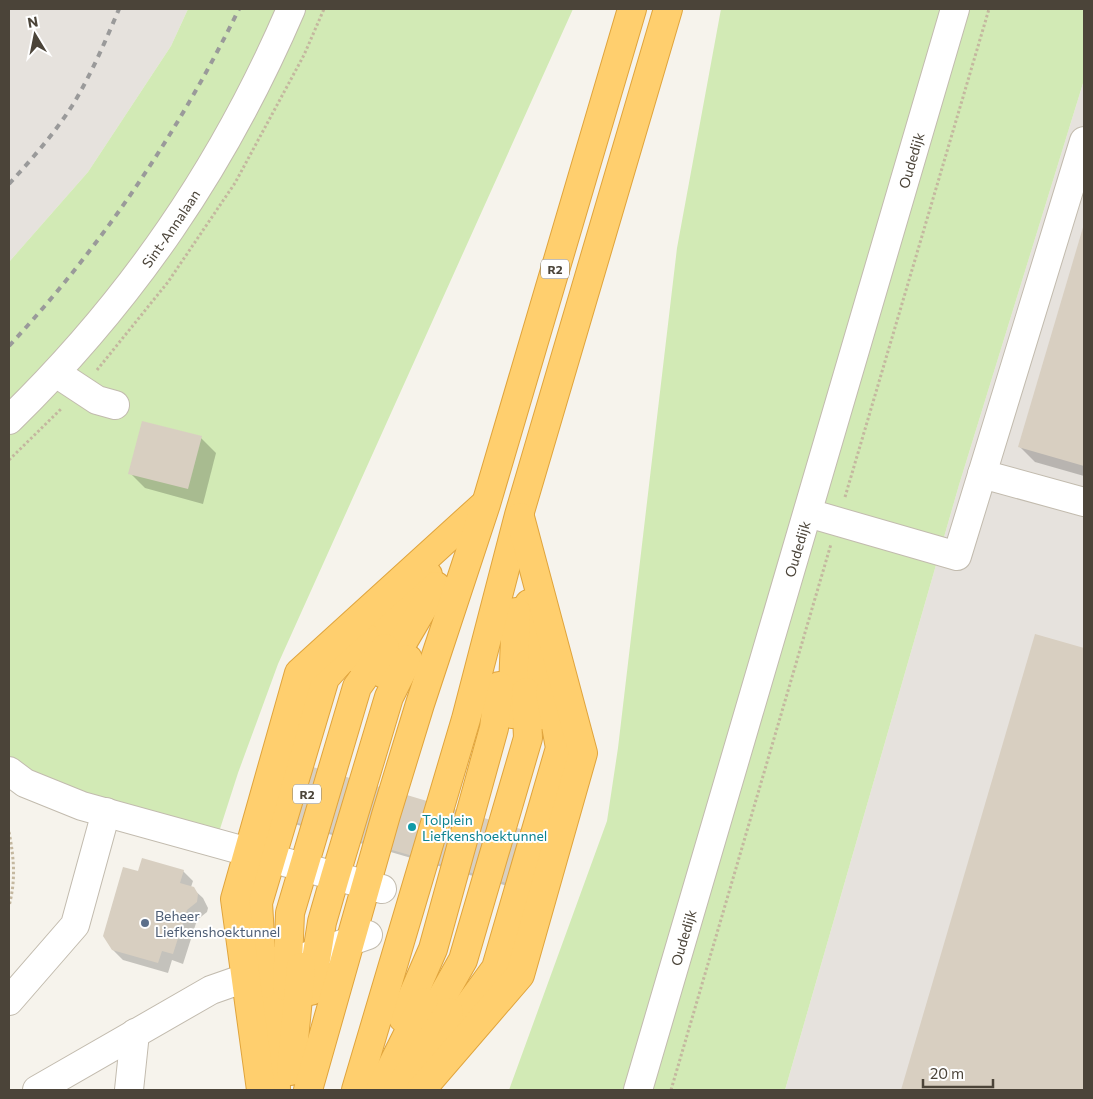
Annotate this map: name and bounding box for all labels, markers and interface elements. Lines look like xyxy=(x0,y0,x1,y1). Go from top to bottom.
north arrow xyxy=(10,10,60,60)
text: N xyxy=(26,12,39,31)
street label: Oudedijk xyxy=(894,130,927,190)
street label: Sint-Annalaan xyxy=(138,186,203,270)
road number: R2 xyxy=(541,260,569,278)
street label: Oudedijk xyxy=(780,518,813,579)
road number: R2 xyxy=(293,784,321,804)
place label: Tolplein Liefkenshoektunnel xyxy=(422,811,547,844)
marker: Tolplein Liefkenshoektunnel xyxy=(406,821,418,833)
place label: Beheer Liefkenshoektunnel xyxy=(155,907,280,940)
street label: Oudedijk xyxy=(666,907,699,967)
marker: Beheer Liefkenshoektunnel xyxy=(139,917,151,929)
scale bar xyxy=(923,1056,993,1088)
text: 20 m xyxy=(930,1064,964,1082)

